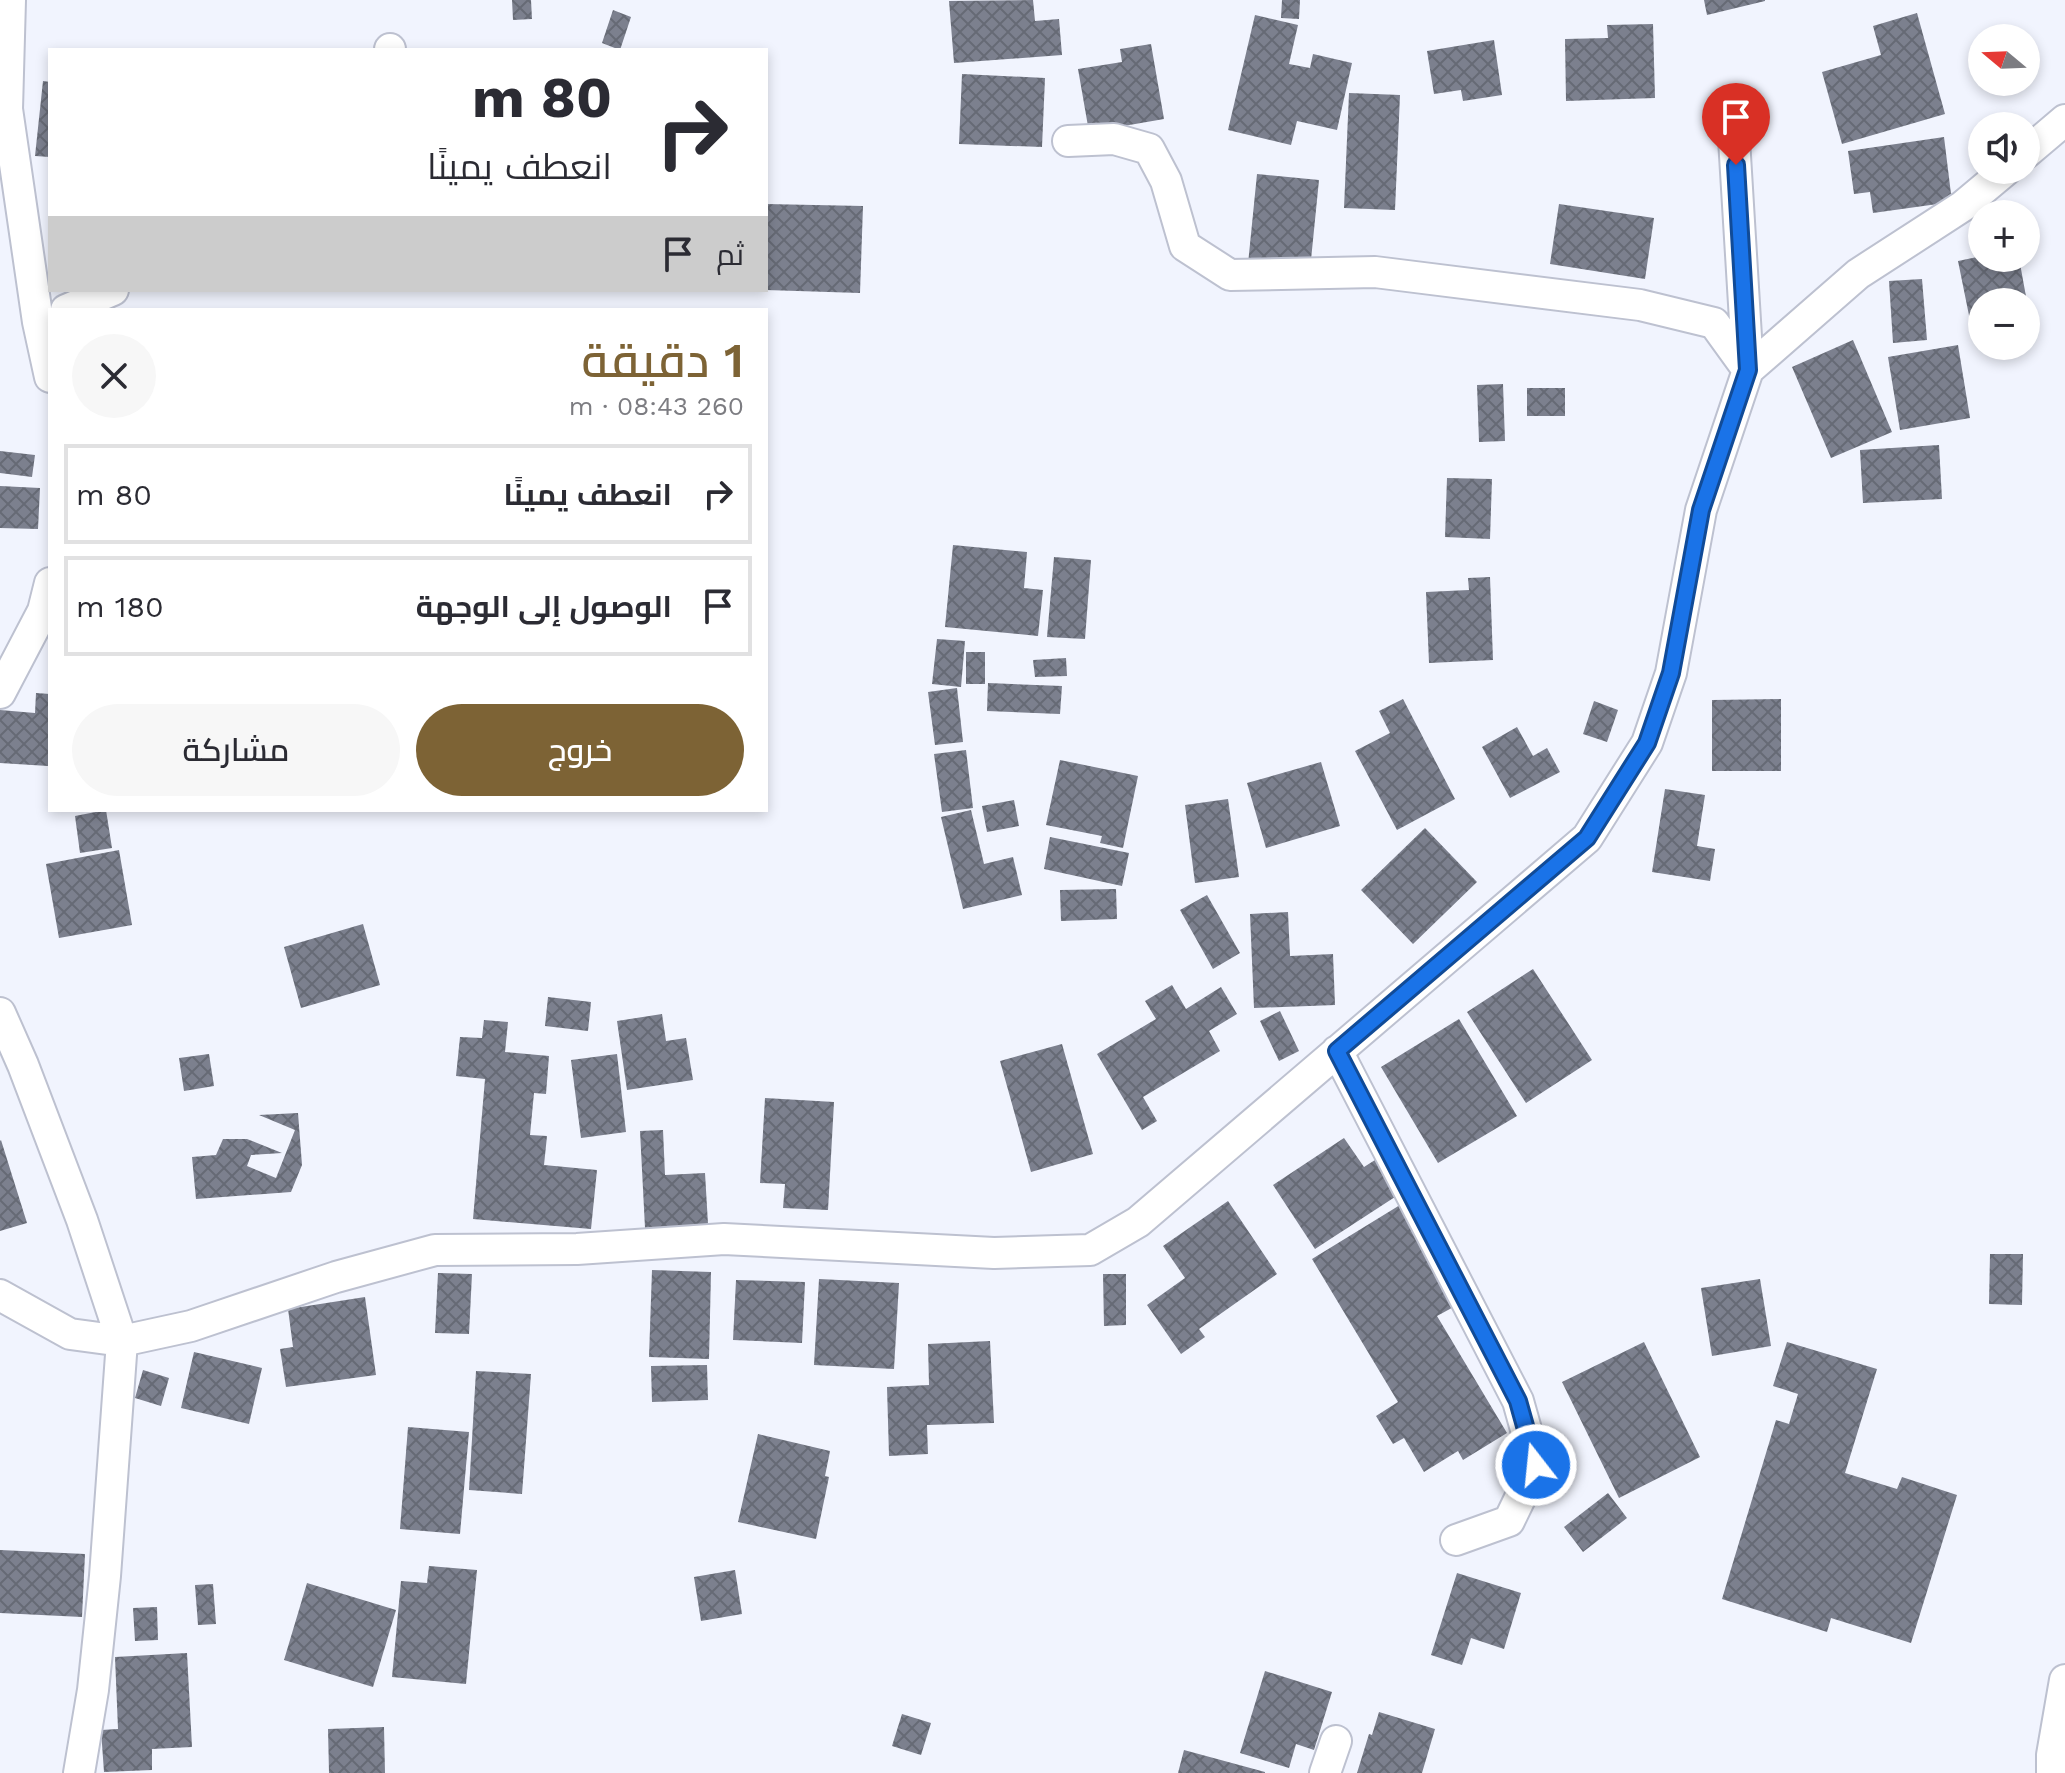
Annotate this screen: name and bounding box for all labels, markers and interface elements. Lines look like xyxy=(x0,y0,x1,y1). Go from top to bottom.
north arrow xyxy=(1968,24,2040,96)
map controls xyxy=(1968,24,2040,360)
text: 80 m xyxy=(472,65,612,131)
icon: right xyxy=(640,80,744,184)
pin xyxy=(1702,83,1770,165)
icon: arrive xyxy=(1714,95,1758,139)
button: sound xyxy=(1968,112,2040,184)
text: انعطف يمينًا xyxy=(427,146,612,188)
button: + xyxy=(1968,200,2040,272)
icon: arrive xyxy=(656,232,700,276)
text: ثم xyxy=(716,237,744,272)
button: − xyxy=(1968,288,2040,360)
text: 1 دقيقة xyxy=(582,332,744,389)
button: close xyxy=(72,334,156,418)
text: 260 m · 08:43 xyxy=(569,391,744,421)
icon: right xyxy=(696,472,740,516)
text: 80 m xyxy=(76,477,152,512)
text: انعطف يمينًا xyxy=(503,477,672,512)
icon: arrive xyxy=(696,584,740,628)
text: 180 m xyxy=(76,589,164,624)
text: الوصول إلى الوجهة xyxy=(416,589,672,624)
button: مشاركة xyxy=(72,704,400,796)
button: خروج xyxy=(416,704,744,796)
position arrow xyxy=(1494,1423,1578,1507)

